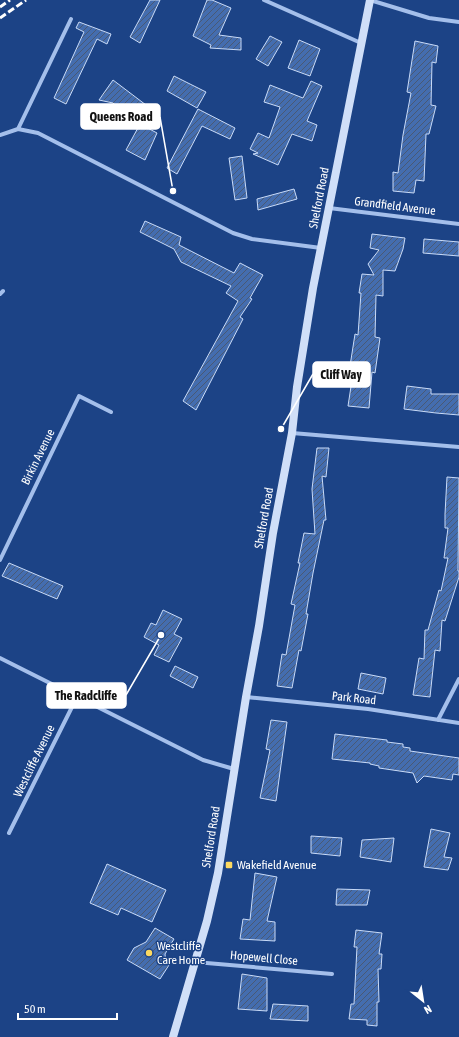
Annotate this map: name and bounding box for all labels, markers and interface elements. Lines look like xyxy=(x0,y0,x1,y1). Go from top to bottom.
callout: Queens Road xyxy=(81,104,160,129)
text: Queens Road xyxy=(89,109,153,124)
street label: Shelford Road xyxy=(306,166,332,230)
street label: Grandfield Avenue xyxy=(354,194,436,218)
callout: Cliff Way xyxy=(313,362,370,387)
text: Cliff Way xyxy=(320,367,362,382)
street label: Birkin Avenue xyxy=(18,427,58,487)
street label: Shelford Road xyxy=(252,486,276,550)
callout: The Radcliffe xyxy=(47,683,126,708)
text: The Radcliffe xyxy=(55,688,117,703)
street label: Park Road xyxy=(331,689,377,707)
street label: Westcliffe Avenue xyxy=(10,723,58,799)
street label: Shelford Road xyxy=(199,805,223,869)
place label: Wakefield Avenue xyxy=(237,858,317,872)
marker: Wakefield Avenue xyxy=(224,860,234,870)
place label: Westcliffe Care Home xyxy=(157,939,205,967)
marker: Westcliffe Care Home xyxy=(144,948,154,958)
street label: Hopewell Close xyxy=(230,948,298,968)
north arrow xyxy=(403,981,443,1021)
scale bar xyxy=(18,995,117,1021)
text: 50 m xyxy=(24,1002,46,1016)
text: N xyxy=(422,1003,434,1016)

